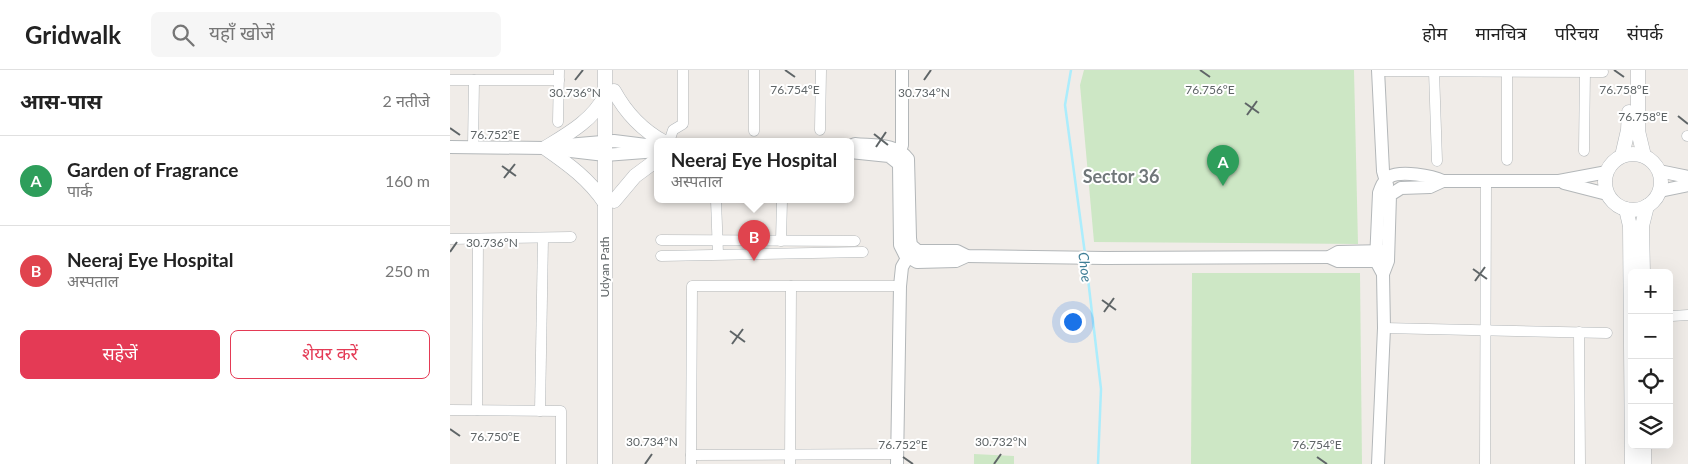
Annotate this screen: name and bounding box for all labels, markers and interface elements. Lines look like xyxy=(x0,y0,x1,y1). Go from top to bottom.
search box xyxy=(151,12,501,57)
text: Gridwalk xyxy=(25,20,121,49)
icon: search xyxy=(169,21,197,49)
text: यहाँ खोजें xyxy=(209,21,274,44)
text: होम xyxy=(1422,22,1447,44)
text: मानचित्र xyxy=(1475,22,1527,44)
text: परिचय xyxy=(1555,22,1599,44)
text: संपर्क xyxy=(1627,22,1663,44)
text: 76.754°E xyxy=(770,82,820,97)
text: 76.756°E xyxy=(1185,82,1235,97)
text: 76.758°E xyxy=(1599,82,1649,97)
text: 30.736°N xyxy=(549,85,601,100)
text: 30.734°N xyxy=(898,85,950,100)
text: आस-पास xyxy=(20,88,102,113)
text: 2 नतीजे xyxy=(383,91,430,110)
text: 76.758°E xyxy=(1618,109,1668,124)
text: 76.752°E xyxy=(470,127,520,142)
popup xyxy=(654,138,854,203)
pin: A xyxy=(1207,145,1239,186)
text: Neeraj Eye Hospital xyxy=(671,148,837,171)
text: Garden of Fragrance xyxy=(67,158,238,181)
district label: Sector 36 xyxy=(1083,165,1159,187)
text: A xyxy=(30,171,42,190)
text: 160 m xyxy=(385,171,430,190)
text: अस्पताल xyxy=(671,171,722,190)
text: पार्क xyxy=(67,181,93,200)
pin: B xyxy=(738,220,770,261)
text: 30.736°N xyxy=(466,235,518,250)
street label: Udyan Path xyxy=(597,236,612,298)
text: Neeraj Eye Hospital xyxy=(67,248,233,271)
water label: Choe xyxy=(1075,251,1096,283)
text: B xyxy=(31,261,41,280)
text: 250 m xyxy=(385,261,430,280)
map controls xyxy=(1628,269,1673,449)
button: + xyxy=(1628,269,1673,314)
text: अस्पताल xyxy=(67,271,119,290)
your location xyxy=(1060,309,1086,335)
button: − xyxy=(1628,314,1673,359)
button: सहेजें xyxy=(20,330,220,379)
button: शेयर करें xyxy=(230,330,430,379)
button: locate xyxy=(1628,359,1673,404)
button: layers xyxy=(1628,404,1673,449)
text: 76.750°E xyxy=(470,429,520,444)
text: 30.734°N xyxy=(626,434,678,449)
text: 30.732°N xyxy=(975,434,1027,449)
text: 76.752°E xyxy=(878,437,928,452)
text: 76.754°E xyxy=(1292,437,1342,452)

